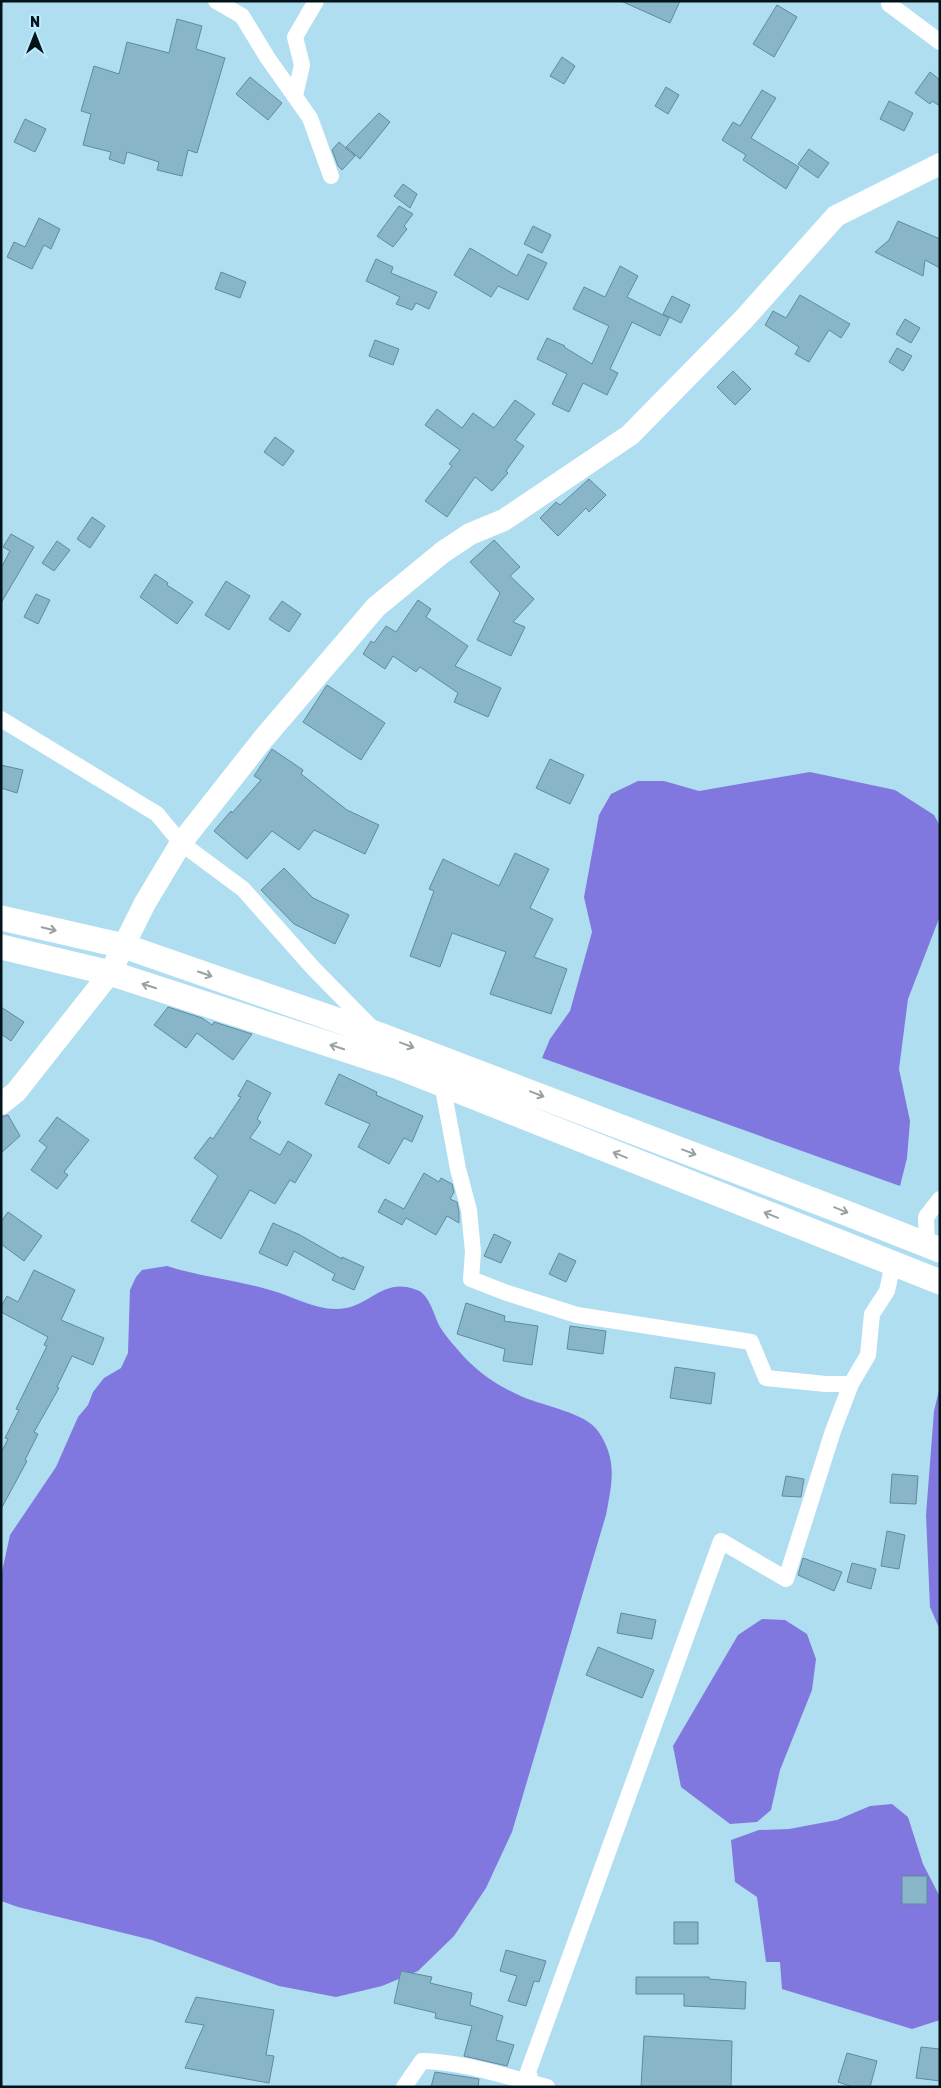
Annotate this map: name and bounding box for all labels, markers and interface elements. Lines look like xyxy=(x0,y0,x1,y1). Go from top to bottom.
north arrow xyxy=(10,10,60,60)
text: N xyxy=(30,14,40,31)
one-way arrow xyxy=(40,925,56,934)
one-way arrow xyxy=(196,970,212,979)
one-way arrow xyxy=(142,980,158,990)
one-way arrow xyxy=(330,1042,345,1051)
one-way arrow xyxy=(400,1042,415,1051)
one-way arrow xyxy=(529,1090,544,1099)
one-way arrow xyxy=(681,1148,696,1157)
one-way arrow xyxy=(613,1150,628,1160)
one-way arrow xyxy=(833,1207,848,1216)
one-way arrow xyxy=(764,1210,779,1219)

